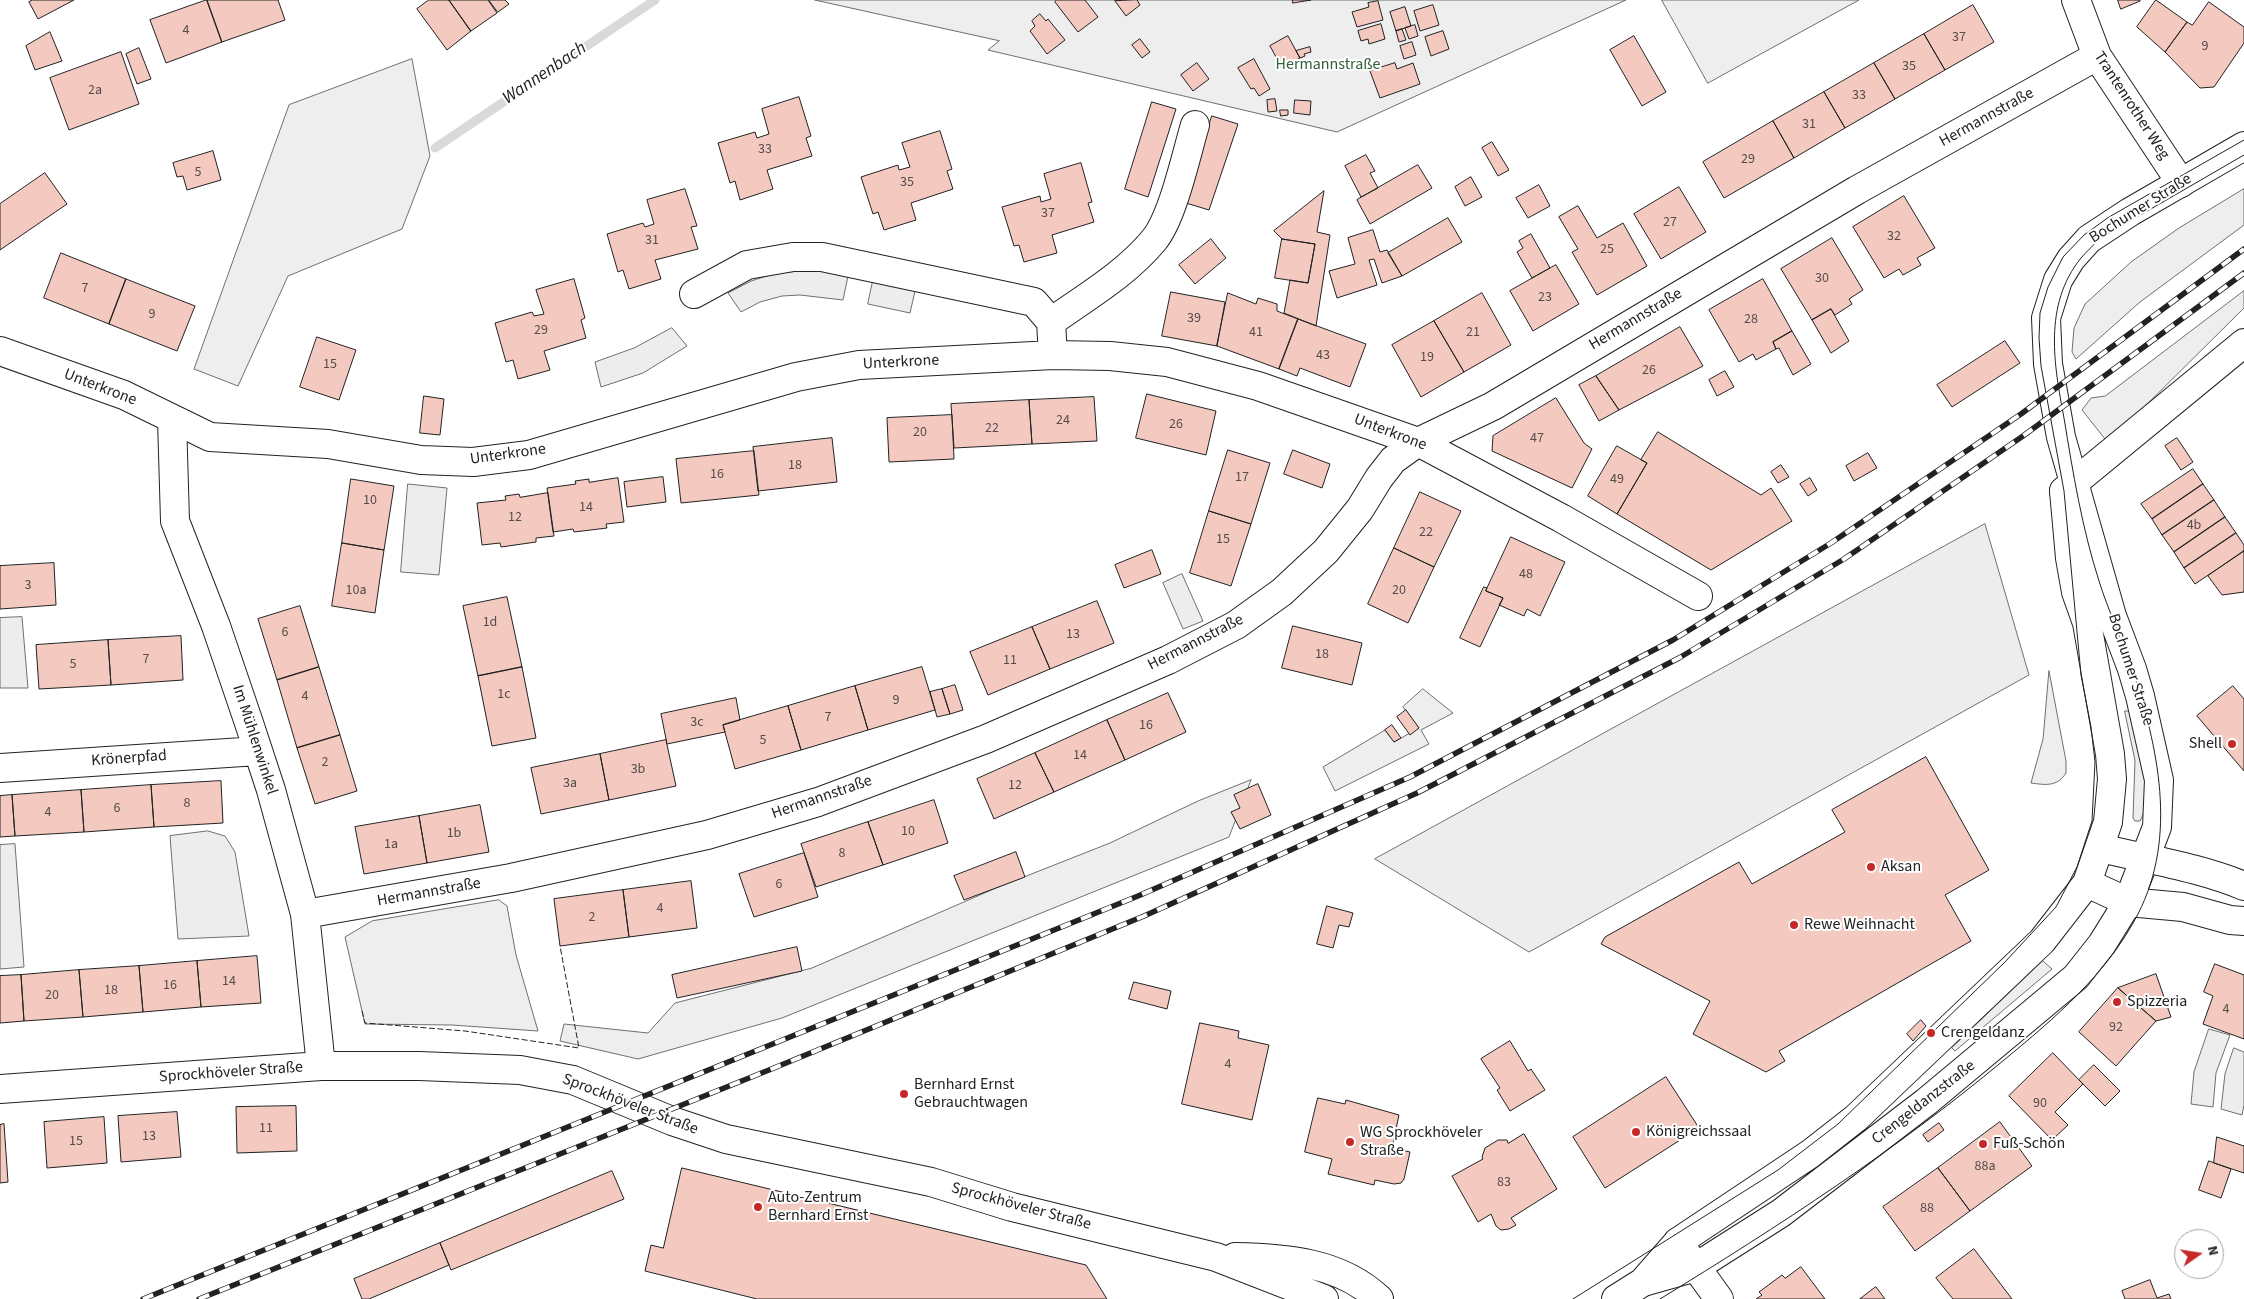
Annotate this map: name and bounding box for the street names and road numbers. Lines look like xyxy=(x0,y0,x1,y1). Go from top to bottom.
street label: Trantenrother Weg xyxy=(2089,48,2173,164)
street label: Hermannstraße xyxy=(1936,84,2038,152)
street label: Bochumer Straße xyxy=(2086,170,2196,248)
street label: Hermannstraße xyxy=(1586,285,1686,355)
street label: Unterkrone xyxy=(862,351,940,375)
street label: Unterkrone xyxy=(61,365,139,411)
street label: Unterkrone xyxy=(1351,410,1429,456)
street label: Unterkrone xyxy=(469,440,547,470)
street label: Hermannstraße xyxy=(1145,611,1247,675)
street label: Bochumer Straße xyxy=(2103,612,2157,728)
street label: Im Mühlenwinkel xyxy=(227,683,281,797)
street label: Krönerpfad xyxy=(91,747,167,771)
street label: Hermannstraße xyxy=(769,772,875,824)
street label: Hermannstraße xyxy=(376,874,482,912)
street label: Crengeldanzstraße xyxy=(1869,1057,1979,1149)
street label: Sprockhöveler Straße xyxy=(158,1058,304,1088)
street label: Sprockhöveler Straße xyxy=(559,1070,701,1140)
street label: Sprockhöveler Straße xyxy=(949,1179,1093,1235)

